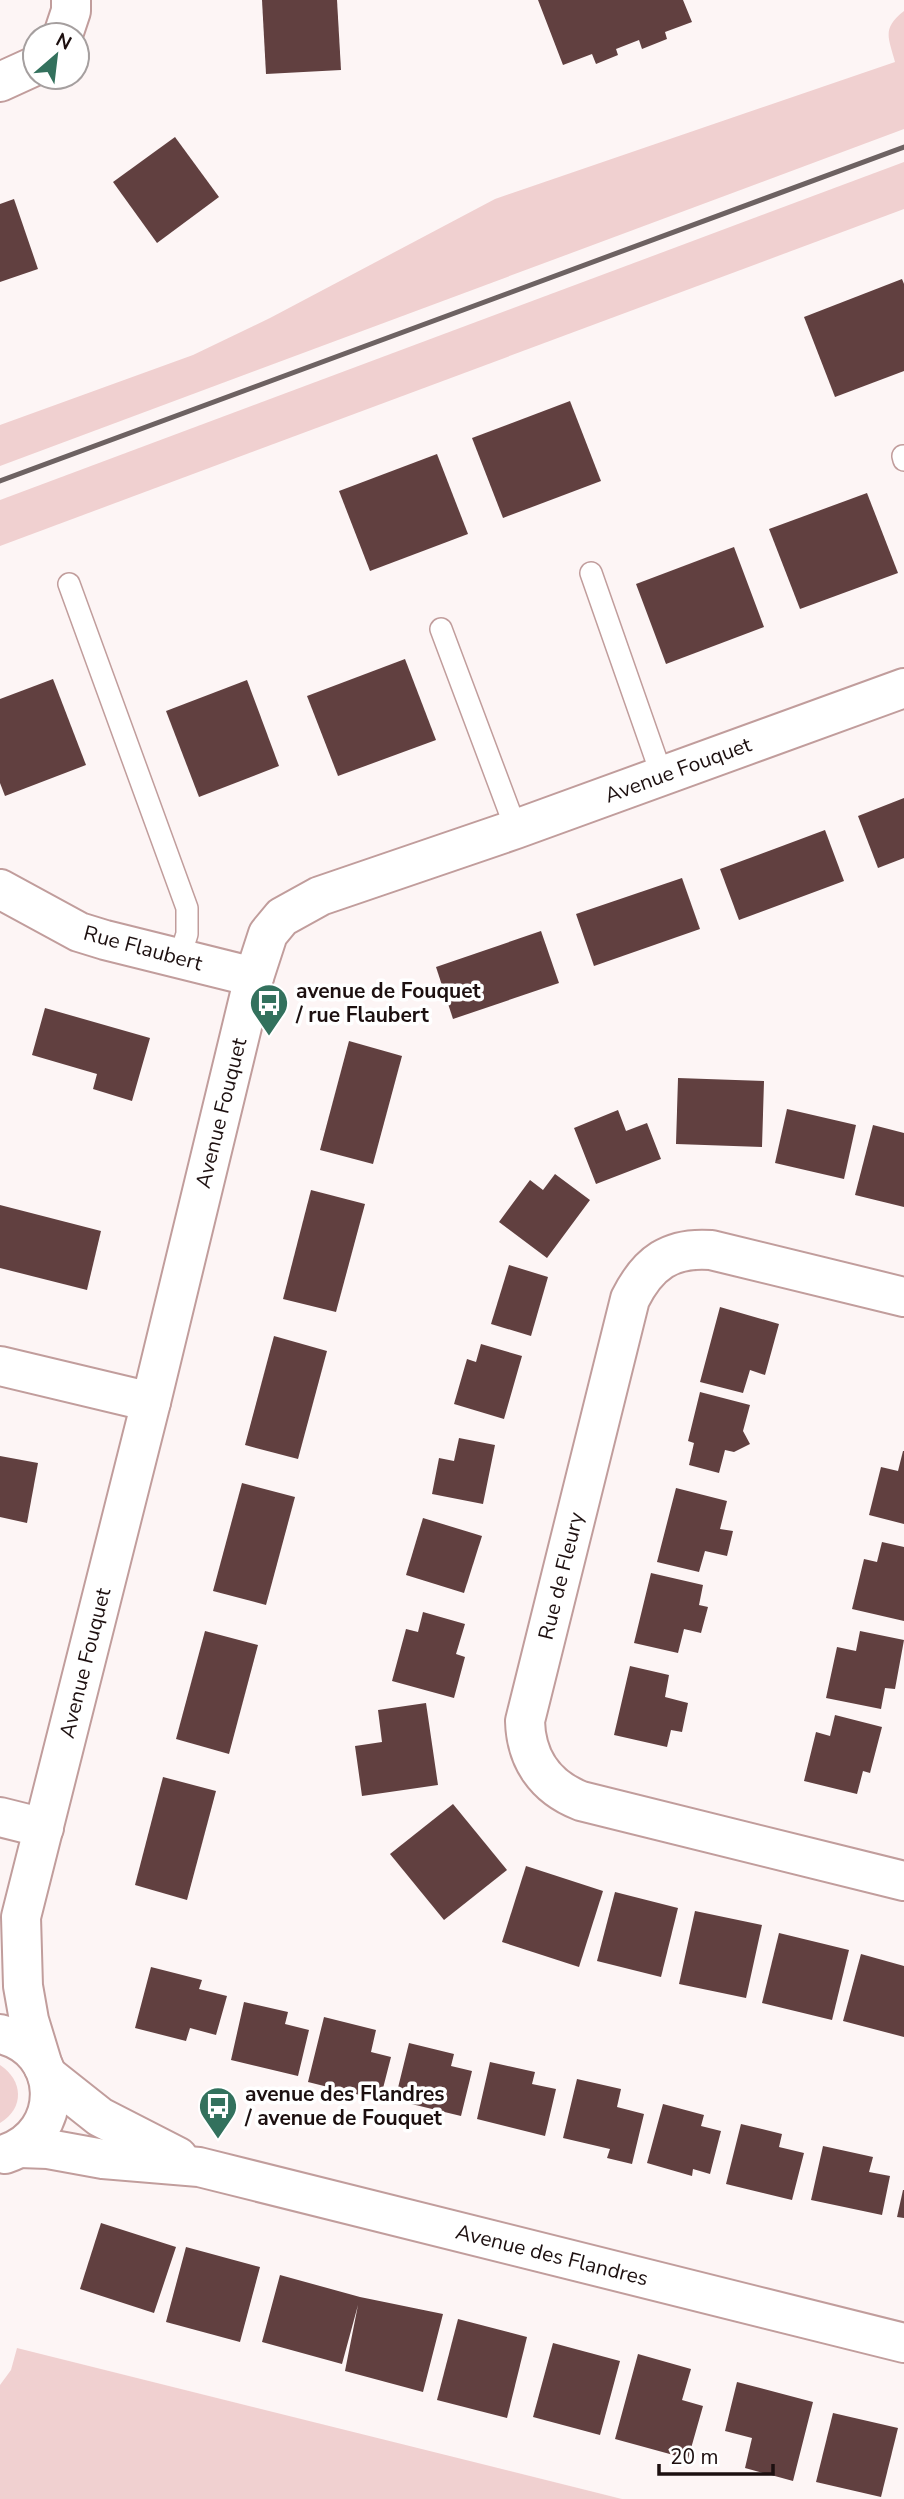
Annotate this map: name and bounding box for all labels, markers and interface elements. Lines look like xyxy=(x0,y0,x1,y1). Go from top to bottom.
north arrow xyxy=(21,21,91,91)
text: N xyxy=(51,27,76,57)
street label: Avenue Fouquet xyxy=(601,730,756,809)
street label: Rue Flaubert xyxy=(81,919,206,977)
place label: avenue de Fouquet / rue Flaubert xyxy=(295,977,482,1029)
bus stop icon: avenue de Fouquet / rue Flaubert xyxy=(248,982,290,1037)
street label: Avenue Fouquet xyxy=(189,1034,253,1191)
street label: Rue de Fleury xyxy=(532,1509,590,1643)
street label: Avenue Fouquet xyxy=(53,1584,117,1741)
place label: avenue des Flandres / avenue de Fouquet xyxy=(244,2080,445,2132)
bus stop icon: avenue des Flandres / avenue de Fouquet xyxy=(197,2085,239,2140)
street label: Avenue des Flandres xyxy=(453,2218,651,2292)
scale bar xyxy=(659,2432,773,2476)
text: 20 m xyxy=(670,2443,719,2471)

